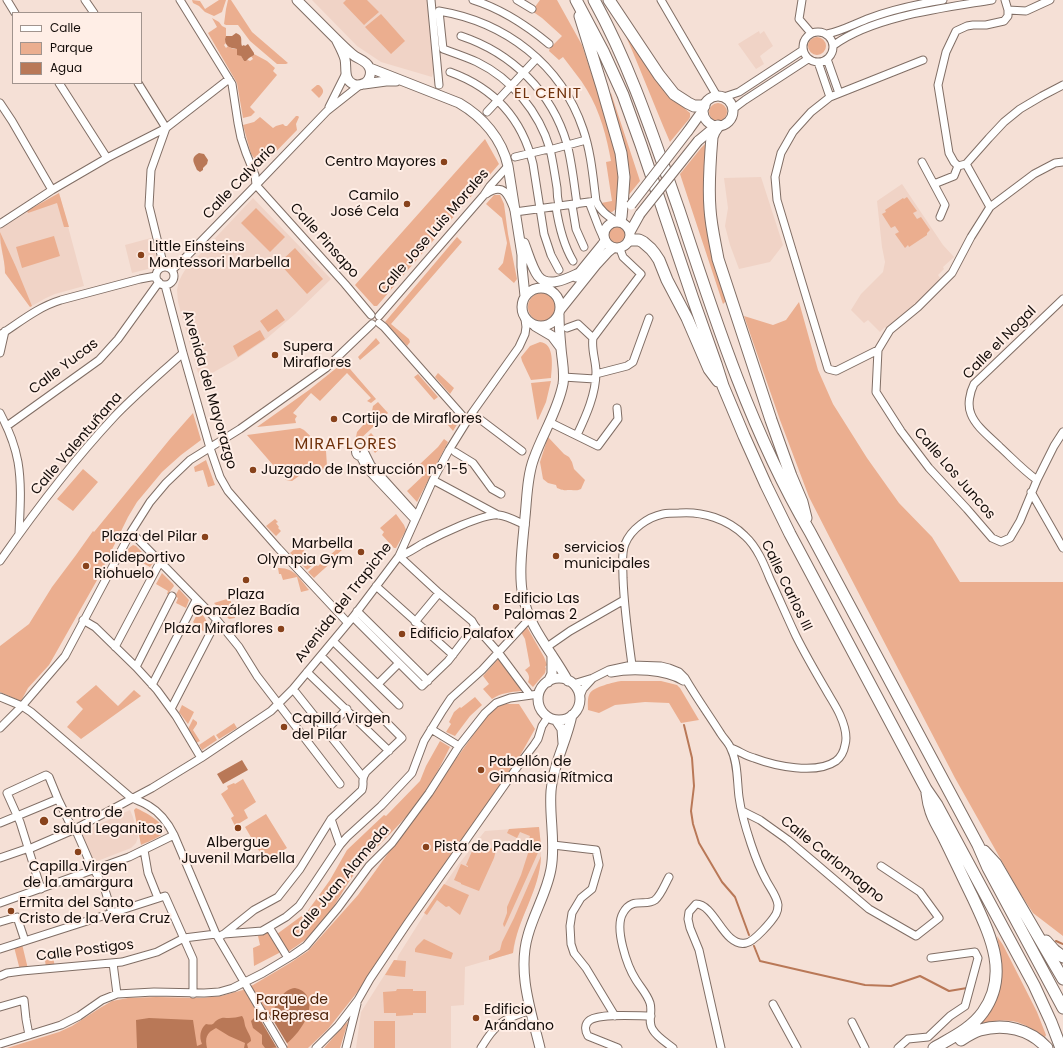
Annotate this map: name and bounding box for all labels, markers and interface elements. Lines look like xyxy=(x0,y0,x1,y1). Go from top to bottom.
legend xyxy=(12,12,142,84)
text: Calle xyxy=(50,19,81,36)
text: Parque xyxy=(50,39,93,56)
text: Agua xyxy=(50,59,82,76)
district label: EL CENIT xyxy=(514,85,582,103)
street label: Calle Calvario xyxy=(200,141,280,223)
place label: Centro Mayores xyxy=(325,154,436,170)
marker: Centro Mayores xyxy=(439,157,449,167)
street label: Calle Jose Luis Morales xyxy=(375,166,493,298)
place label: Camilo José Cela xyxy=(330,188,399,220)
marker: Camilo José Cela xyxy=(402,199,412,209)
street label: Calle Pinsapo xyxy=(286,200,362,282)
place label: Little Einsteins Montessori Marbella xyxy=(149,239,290,272)
marker: Little Einsteins Montessori Marbella xyxy=(136,250,146,260)
street label: Calle el Nogal xyxy=(960,303,1040,383)
street label: Avenida del Mayorazgo xyxy=(178,309,240,471)
street label: Calle Yucas xyxy=(26,336,102,398)
place label: Supera Miraflores xyxy=(283,339,351,372)
marker: Supera Miraflores xyxy=(270,350,280,360)
street label: Calle Valentuñana xyxy=(28,389,126,499)
place label: Cortijo de Miraflores xyxy=(342,411,482,427)
marker: Cortijo de Miraflores xyxy=(329,414,339,424)
street label: Calle Los Juncos xyxy=(910,425,998,523)
district label: MIRAFLORES xyxy=(294,435,398,455)
place label: Juzgado de Instrucción nº 1-5 xyxy=(261,462,468,478)
marker: Juzgado de Instrucción nº 1-5 xyxy=(248,465,258,475)
place label: Plaza del Pilar xyxy=(101,529,197,545)
marker: Plaza del Pilar xyxy=(200,532,210,542)
place label: Marbella Olympia Gym xyxy=(257,536,353,568)
street label: Calle Carlos III xyxy=(757,538,815,634)
street label: Avenida del Trapiche xyxy=(292,540,396,666)
place label: servicios municipales xyxy=(564,540,650,572)
marker: Marbella Olympia Gym xyxy=(356,547,366,557)
place label: Polideportivo Riohuelo xyxy=(94,550,185,582)
marker: servicios municipales xyxy=(551,551,561,561)
marker: Polideportivo Riohuelo xyxy=(81,561,91,571)
marker: Plaza González Badía xyxy=(241,575,251,585)
place label: Plaza González Badía xyxy=(192,587,300,620)
place label: Edificio Las Palomas 2 xyxy=(504,591,580,624)
marker: Edificio Las Palomas 2 xyxy=(491,602,501,612)
place label: Plaza Miraflores xyxy=(164,621,273,637)
marker: Plaza Miraflores xyxy=(276,624,286,634)
place label: Edificio Palafox xyxy=(410,626,514,642)
marker: Edificio Palafox xyxy=(397,629,407,639)
place label: Capilla Virgen del Pilar xyxy=(292,711,391,744)
marker: Capilla Virgen del Pilar xyxy=(279,722,289,732)
place label: Pabellón de Gimnasia Rítmica xyxy=(489,754,613,786)
marker: Pabellón de Gimnasia Rítmica xyxy=(476,765,486,775)
place label: Centro de salud Leganitos xyxy=(53,805,163,838)
street label: Calle Carlomagno xyxy=(777,813,887,907)
marker: Centro de salud Leganitos xyxy=(38,815,50,827)
street label: Calle Juan Alameda xyxy=(289,822,393,942)
marker: Albergue Juvenil Marbella xyxy=(233,823,243,833)
place label: Albergue Juvenil Marbella xyxy=(181,835,295,868)
place label: Pista de Paddle xyxy=(434,839,542,855)
marker: Pista de Paddle xyxy=(421,842,431,852)
marker: Capilla Virgen de la amargura xyxy=(73,847,83,857)
place label: Capilla Virgen de la amargura xyxy=(23,859,133,892)
place label: Ermita del Santo Cristo de la Vera Cruz xyxy=(19,895,170,928)
marker: Ermita del Santo Cristo de la Vera Cruz xyxy=(6,906,16,916)
street label: Calle Postigos xyxy=(35,937,135,965)
park label: Parque de la Represa xyxy=(255,992,329,1024)
place label: Edificio Arándano xyxy=(484,1002,554,1034)
marker: Edificio Arándano xyxy=(471,1013,481,1023)

